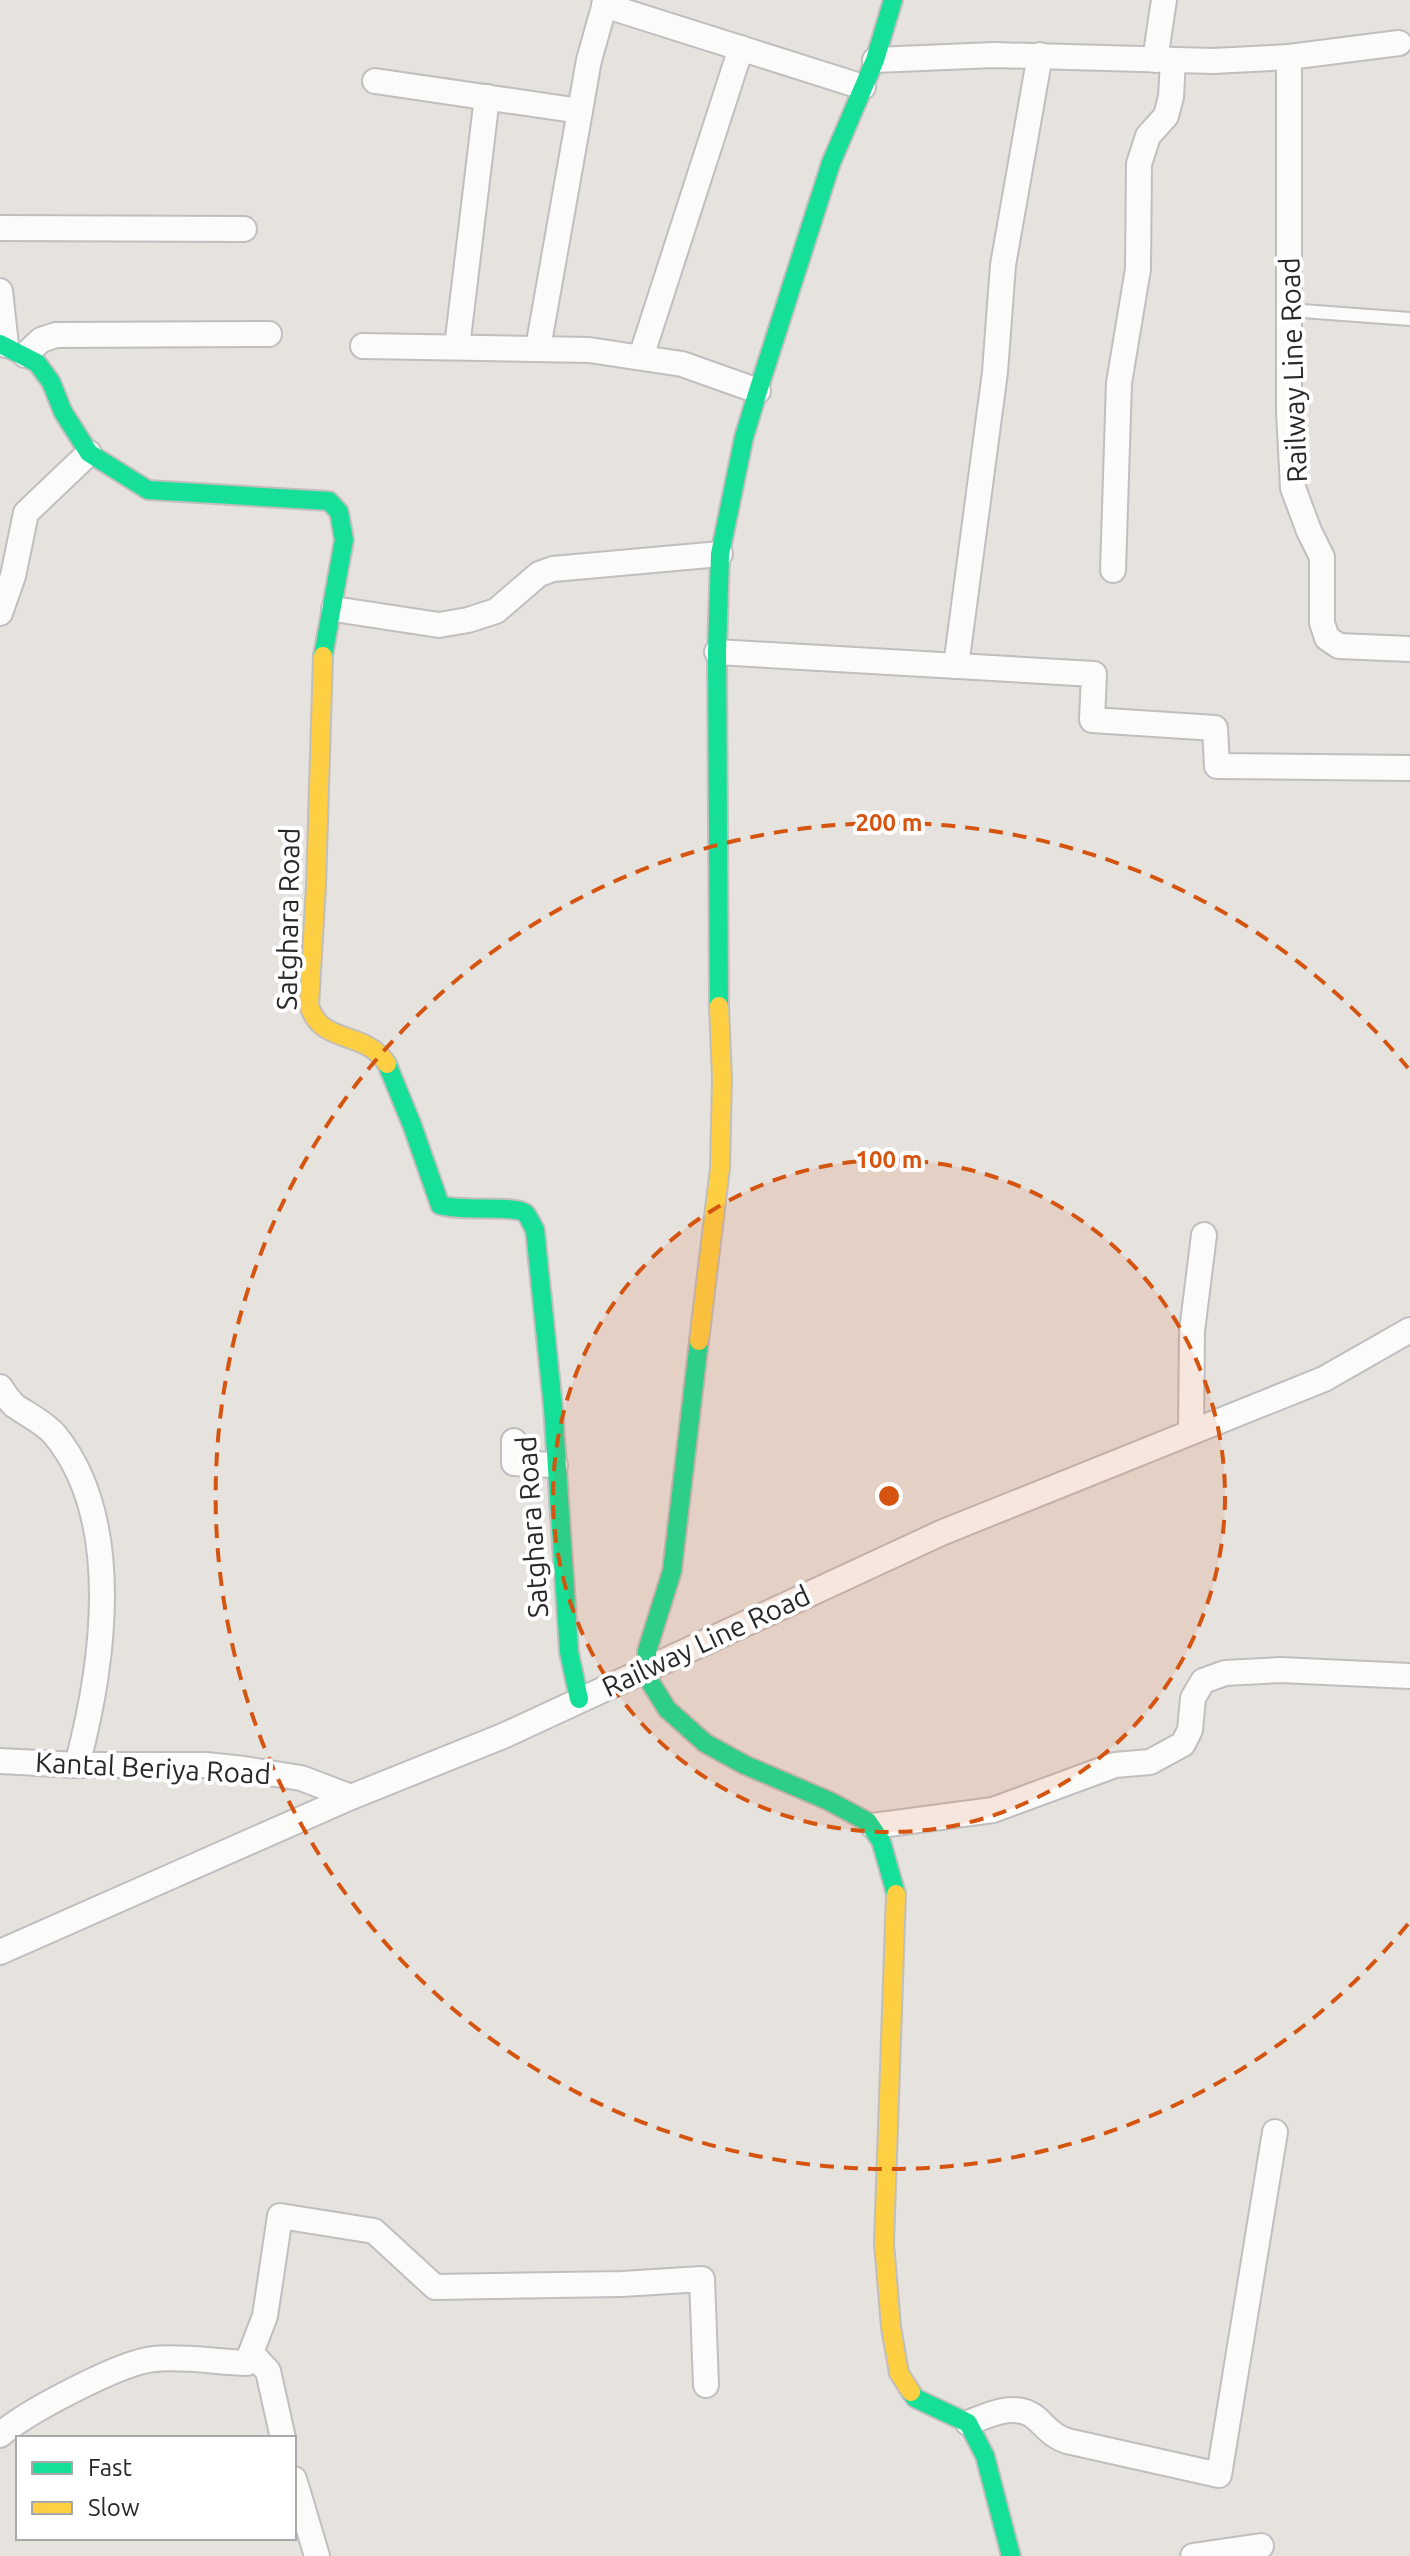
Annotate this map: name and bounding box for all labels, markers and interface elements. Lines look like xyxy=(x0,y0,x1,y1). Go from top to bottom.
street label: Railway Line Road xyxy=(1273,257,1312,483)
text: 200 m xyxy=(856,809,922,836)
street label: Satghara Road xyxy=(270,828,305,1010)
text: 100 m xyxy=(856,1146,922,1173)
street label: Satghara Road xyxy=(510,1435,553,1619)
centre of rings xyxy=(875,1482,903,1510)
street label: Railway Line Road xyxy=(597,1579,814,1702)
street label: Kantal Beriya Road xyxy=(34,1746,272,1789)
legend xyxy=(16,2436,296,2540)
text: Fast xyxy=(88,2454,132,2481)
text: Slow xyxy=(88,2494,140,2521)

